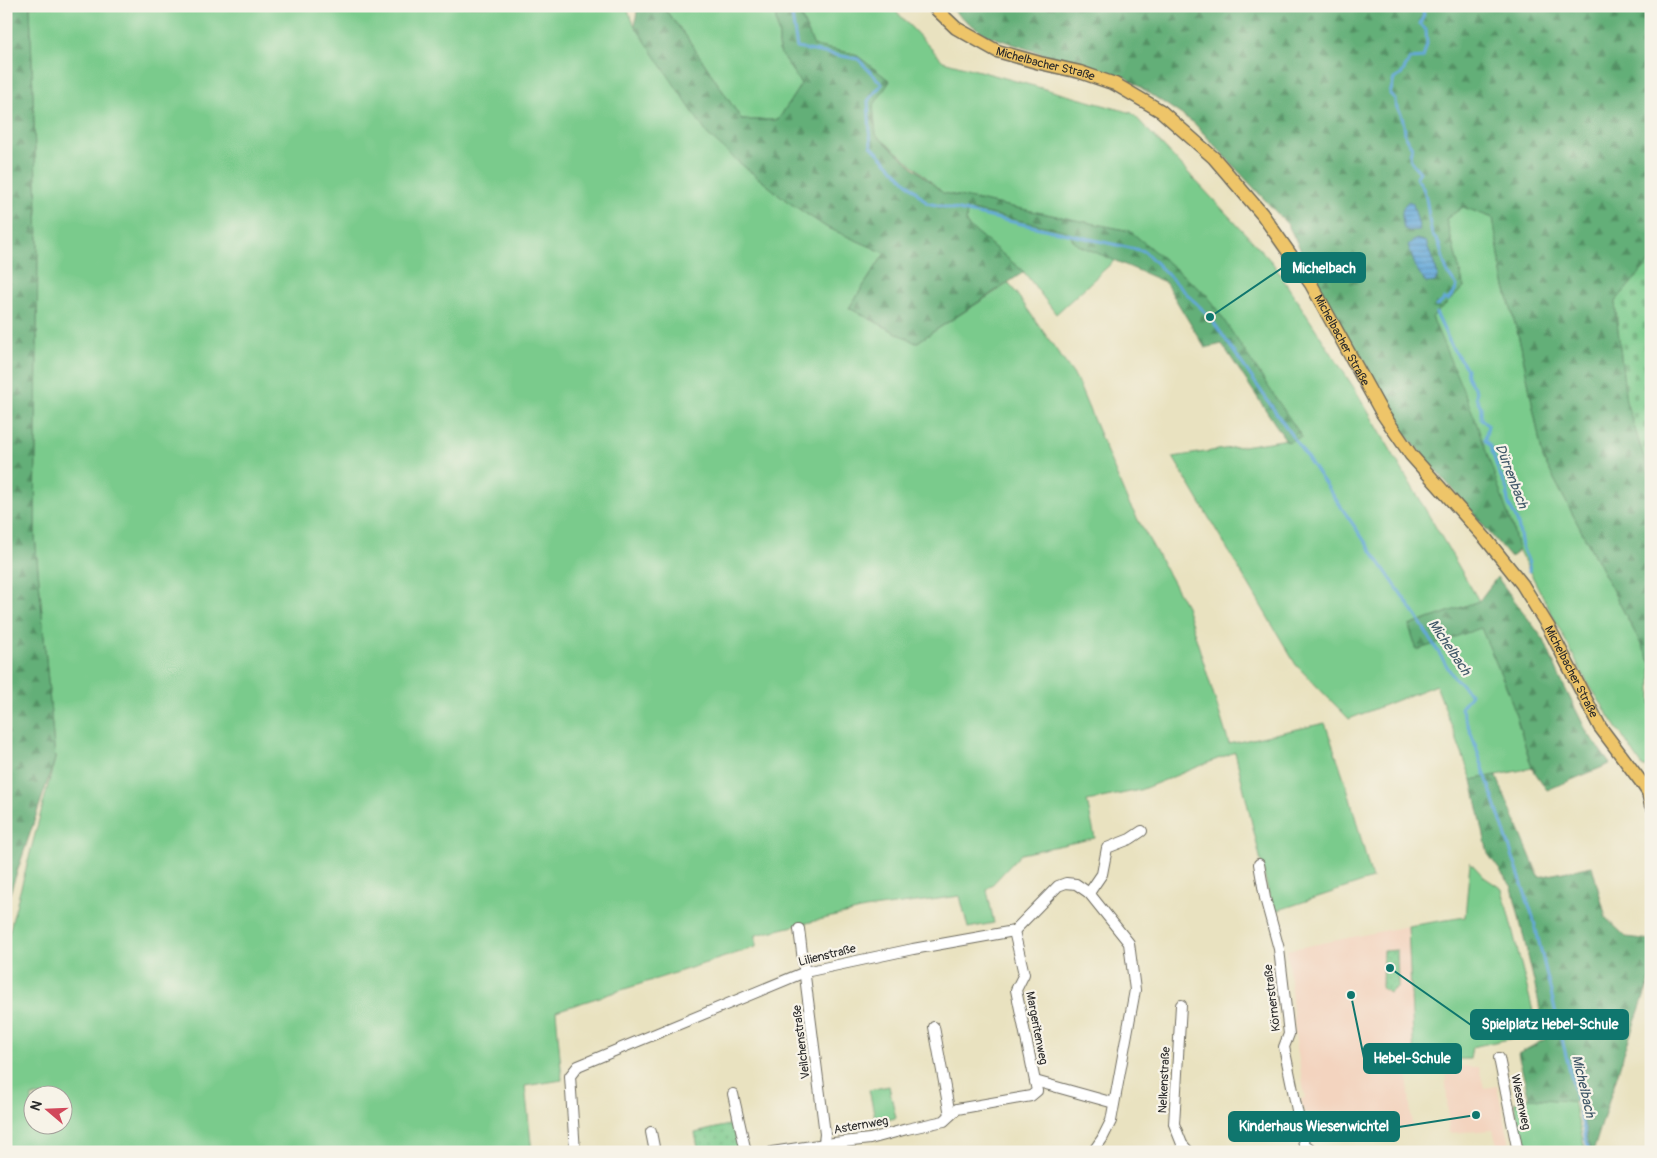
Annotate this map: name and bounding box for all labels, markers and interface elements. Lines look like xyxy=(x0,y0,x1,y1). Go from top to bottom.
street label: Michelbacher Straße xyxy=(994,44,1097,85)
callout: Michelbach xyxy=(1282,253,1365,282)
text: Michelbach xyxy=(1292,260,1356,277)
street label: Michelbacher Straße xyxy=(1310,292,1373,389)
water label: Dürrenbach xyxy=(1492,442,1532,512)
water label: Michelbach xyxy=(1425,616,1475,680)
street label: Michelbacher Straße xyxy=(1541,623,1601,720)
street label: Lilienstraße xyxy=(797,941,857,970)
street label: Körnerstraße xyxy=(1261,963,1284,1032)
street label: Margeritenweg xyxy=(1022,990,1051,1066)
street label: Veilchenstraße xyxy=(789,1004,813,1080)
callout: Spielplatz Hebel-Schule xyxy=(1471,1010,1628,1039)
text: Spielplatz Hebel-Schule xyxy=(1482,1016,1620,1033)
callout: Hebel-Schule xyxy=(1364,1044,1461,1073)
street label: Nelkenstraße xyxy=(1155,1046,1174,1114)
text: Hebel-Schule xyxy=(1373,1050,1452,1067)
water label: Michelbach xyxy=(1568,1053,1599,1120)
street label: Wiesenweg xyxy=(1507,1073,1534,1131)
north arrow xyxy=(22,1086,72,1136)
text: N xyxy=(27,1099,46,1113)
callout: Kinderhaus Wiesenwichtel xyxy=(1229,1112,1399,1141)
street label: Asternweg xyxy=(833,1113,889,1138)
text: Kinderhaus Wiesenwichtel xyxy=(1239,1118,1389,1135)

